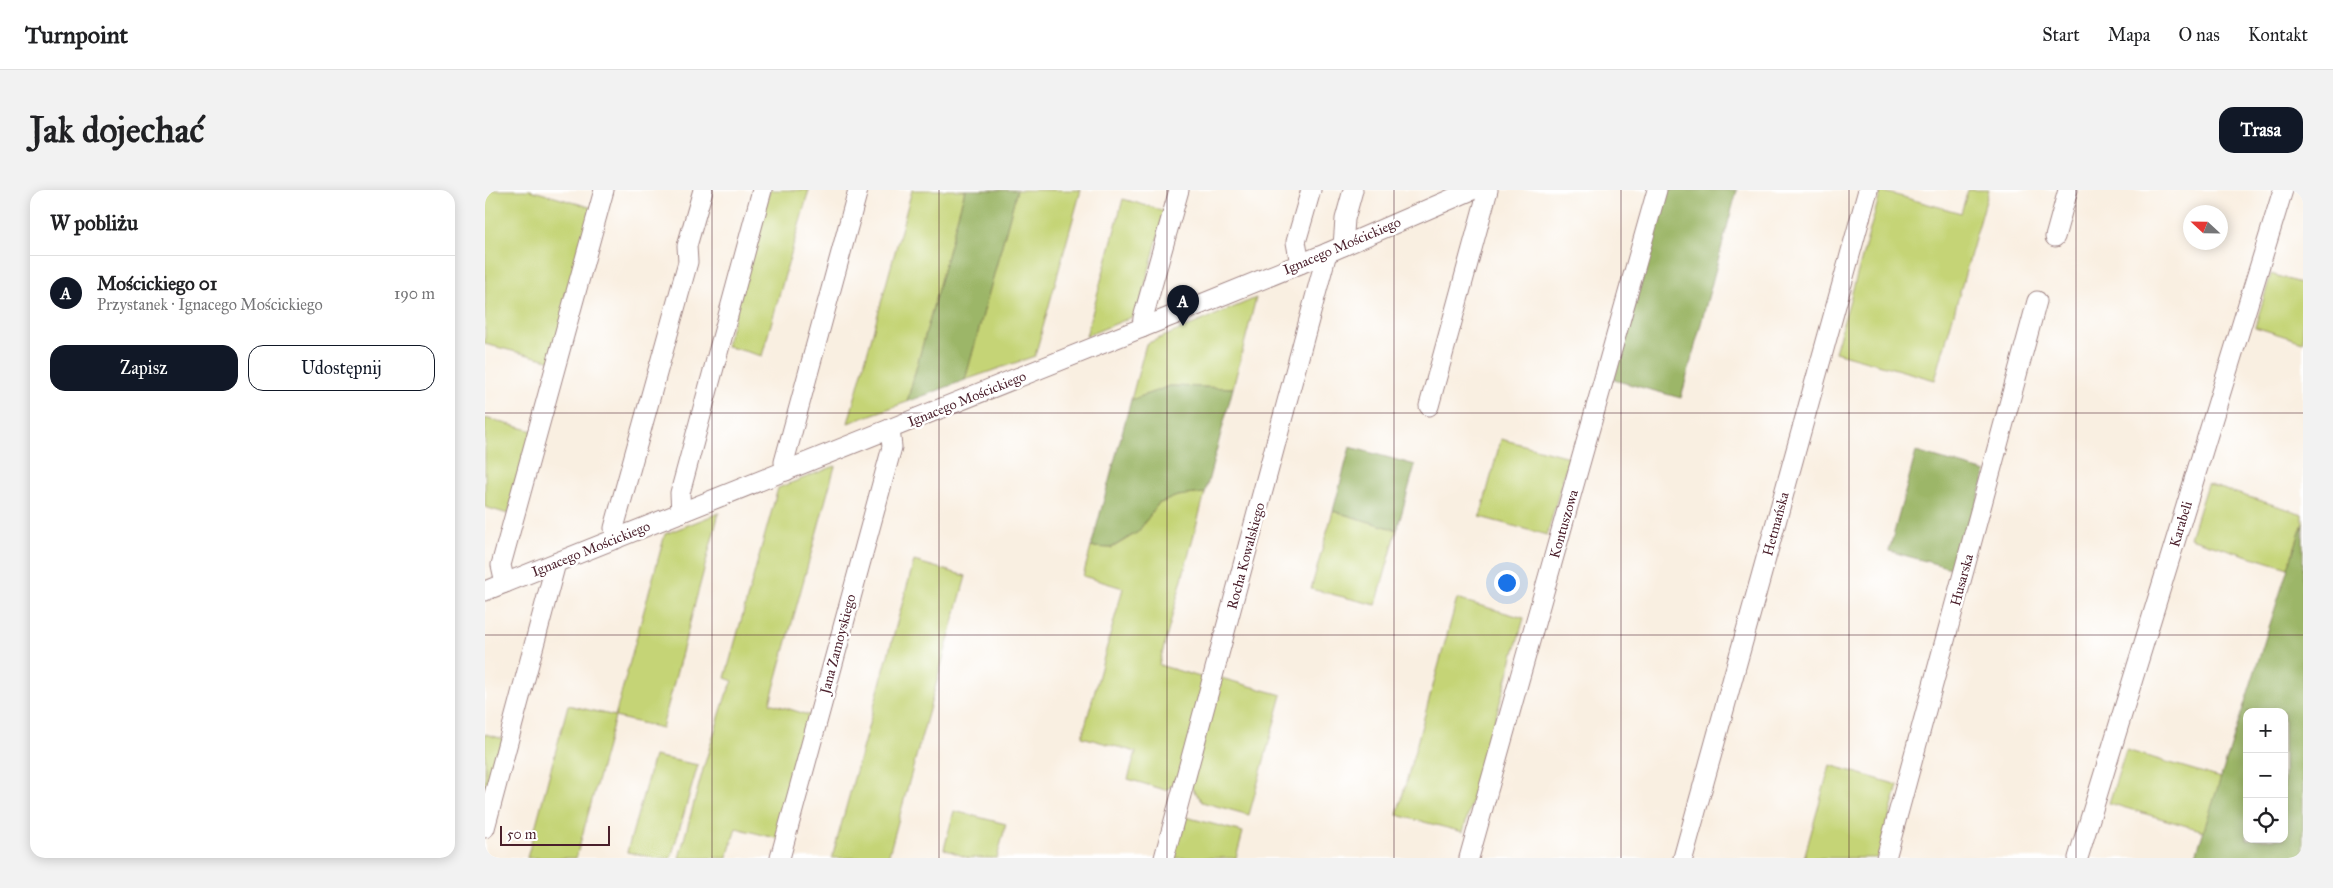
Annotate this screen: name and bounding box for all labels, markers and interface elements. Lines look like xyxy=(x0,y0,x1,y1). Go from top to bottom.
text: Turnpoint xyxy=(25,20,128,50)
text: Start xyxy=(2042,24,2080,46)
text: Mapa xyxy=(2108,24,2150,46)
text: O nas xyxy=(2178,24,2220,46)
text: Kontakt xyxy=(2248,24,2308,46)
button: Trasa xyxy=(2219,107,2303,153)
text: Jak dojechać xyxy=(30,109,204,152)
north arrow xyxy=(2183,205,2228,250)
text: W pobliżu xyxy=(50,210,138,236)
street label: Ignacego Mościckiego xyxy=(1281,214,1403,278)
text: Mościckiego 01 xyxy=(97,272,217,295)
text: A xyxy=(61,284,71,303)
text: 190 m xyxy=(394,284,435,303)
pin: A xyxy=(1167,285,1199,326)
text: Przystanek · Ignacego Mościckiego xyxy=(97,295,323,314)
button: Zapisz xyxy=(50,345,238,391)
button: Udostępnij xyxy=(248,345,435,391)
street label: Ignacego Mościckiego xyxy=(905,367,1029,431)
street label: Kontuszowa xyxy=(1546,488,1582,560)
street label: Hetmańska xyxy=(1759,490,1793,558)
street label: Karabeli xyxy=(2166,499,2196,549)
street label: Rocha Kowalskiego xyxy=(1224,501,1268,611)
street label: Ignacego Mościckiego xyxy=(529,517,653,581)
street label: Husarska xyxy=(1947,552,1977,608)
your location xyxy=(1494,570,1520,596)
street label: Jana Zamoyskiego xyxy=(816,592,860,698)
map controls xyxy=(2243,708,2288,843)
button: + xyxy=(2243,708,2288,753)
button: − xyxy=(2243,753,2288,798)
button: locate xyxy=(2243,798,2288,843)
scale bar xyxy=(500,823,610,846)
text: 50 m xyxy=(507,826,536,843)

